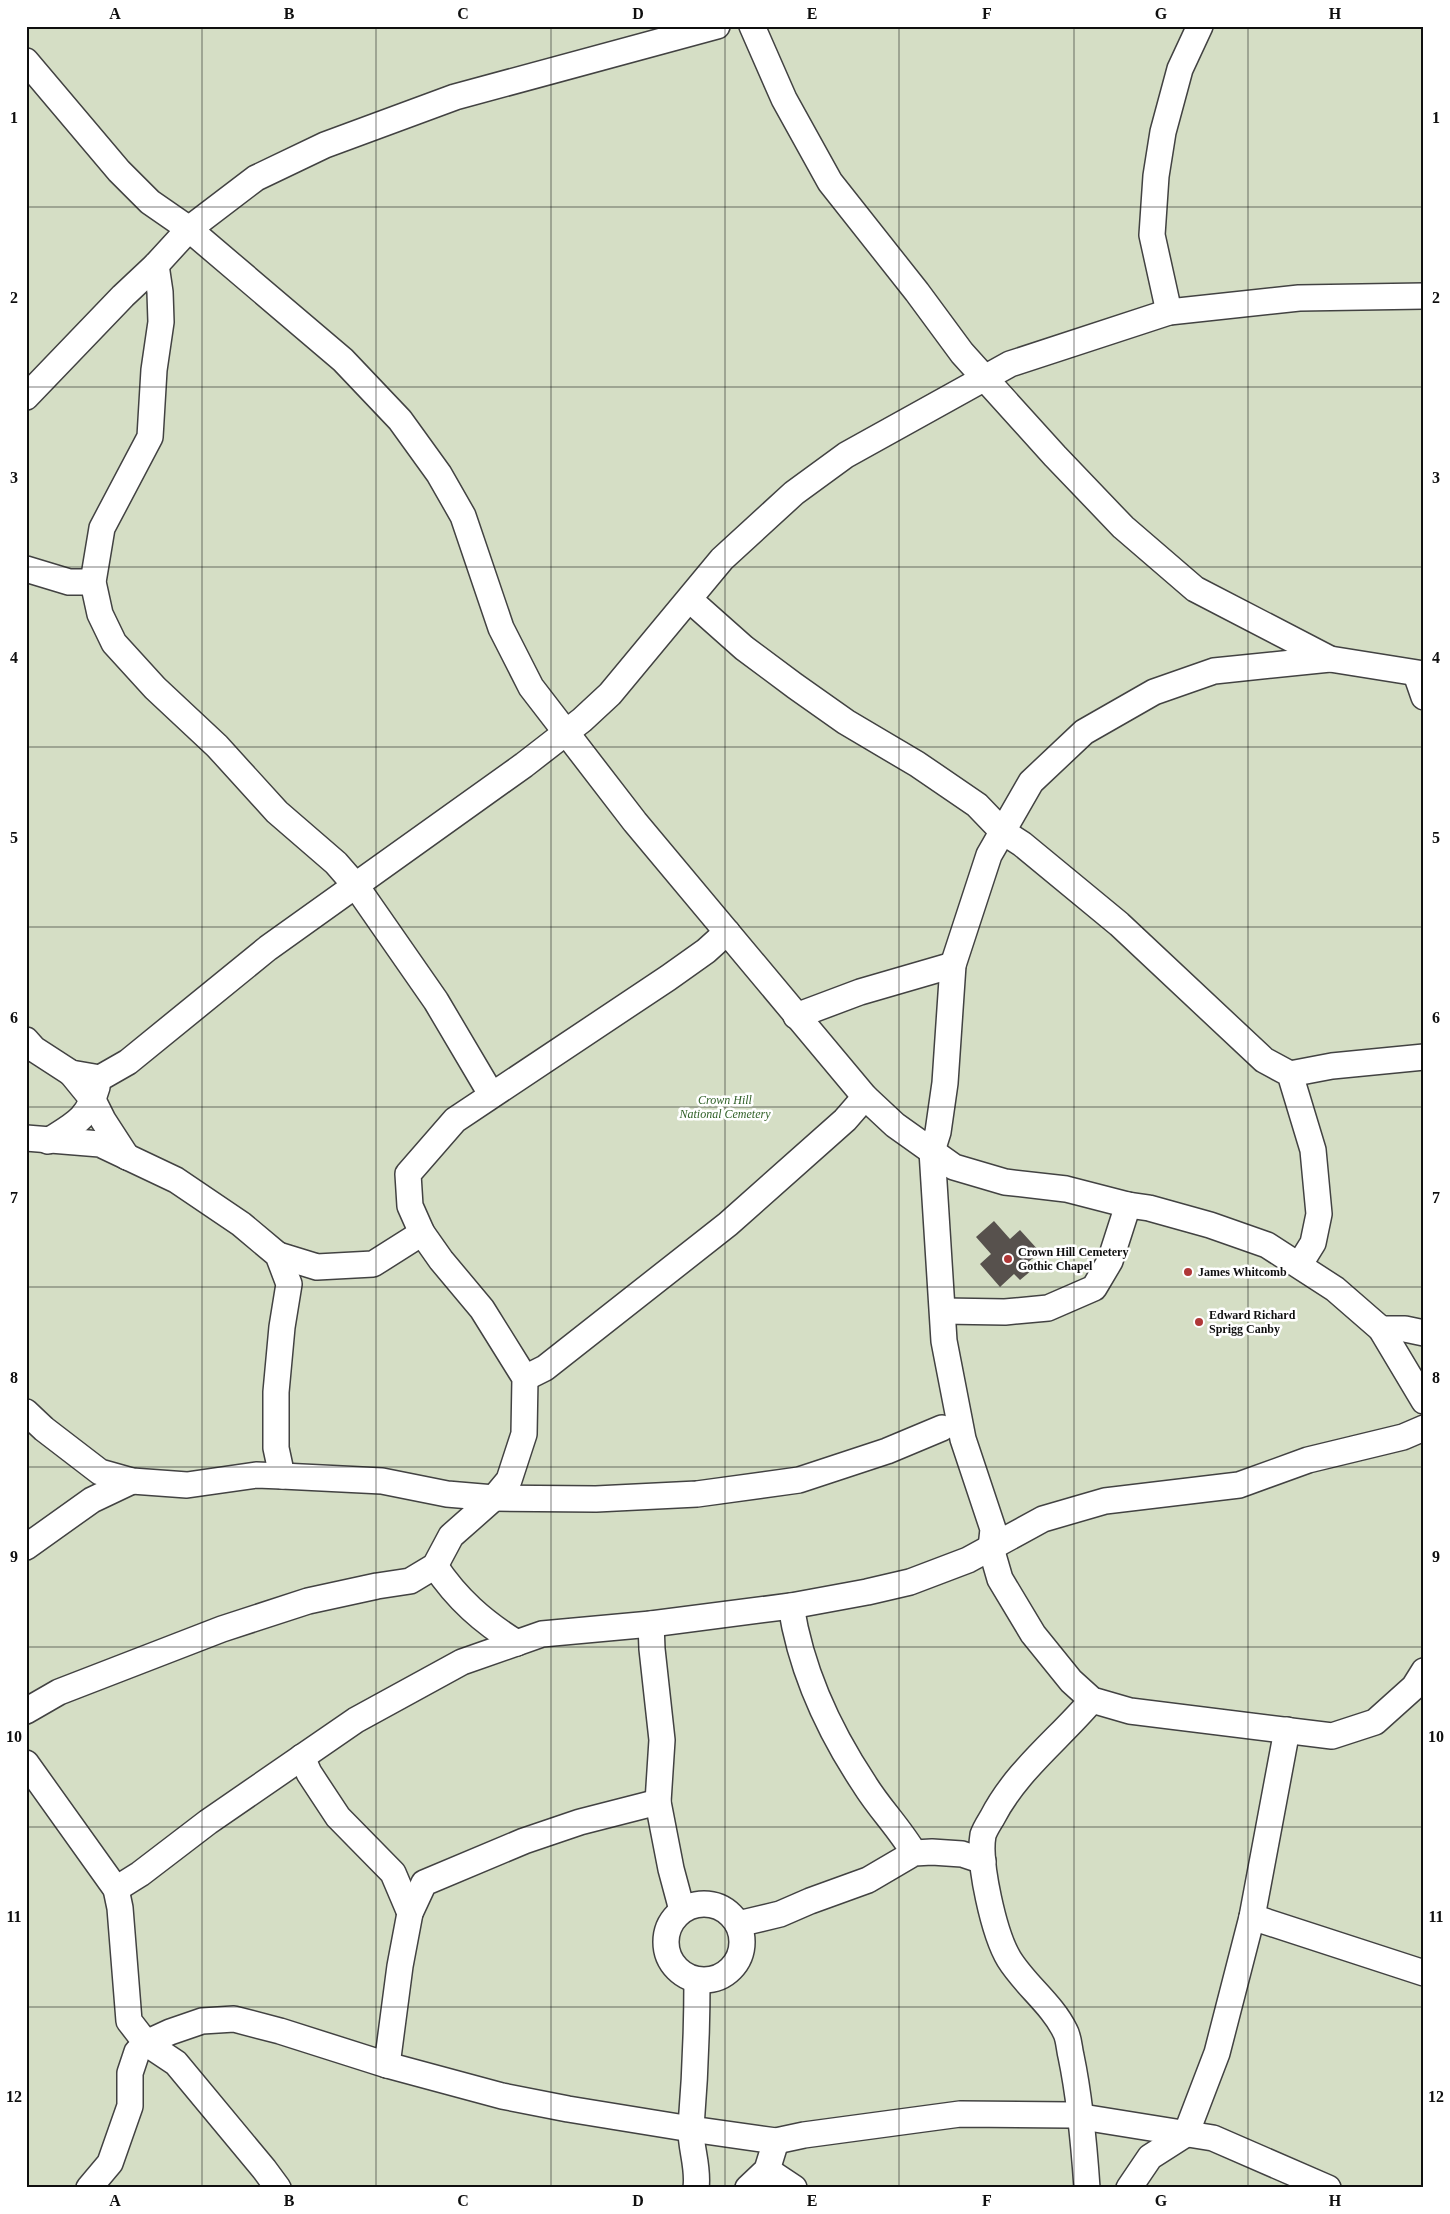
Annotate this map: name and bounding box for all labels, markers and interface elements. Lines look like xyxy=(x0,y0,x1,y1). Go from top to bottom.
text: A xyxy=(109,5,121,22)
text: B xyxy=(284,5,295,22)
text: C xyxy=(457,5,469,22)
text: D xyxy=(632,5,644,22)
text: E xyxy=(807,5,817,22)
text: F xyxy=(982,5,992,22)
text: G xyxy=(1155,5,1168,22)
text: H xyxy=(1329,5,1342,22)
text: 1 xyxy=(10,109,18,126)
text: 1 xyxy=(1432,109,1440,126)
text: 2 xyxy=(10,289,18,306)
text: 2 xyxy=(1432,289,1440,306)
text: 3 xyxy=(10,469,18,486)
text: 3 xyxy=(1432,469,1440,486)
text: 4 xyxy=(10,649,18,666)
text: 4 xyxy=(1432,649,1440,666)
text: 5 xyxy=(10,829,18,846)
text: 5 xyxy=(1432,829,1440,846)
text: 6 xyxy=(10,1009,18,1026)
text: 6 xyxy=(1432,1009,1440,1026)
park label: Crown Hill National Cemetery xyxy=(679,1093,771,1121)
text: 7 xyxy=(10,1189,18,1206)
text: 7 xyxy=(1432,1189,1440,1206)
place label: Crown Hill Cemetery Gothic Chapel xyxy=(1018,1245,1128,1273)
marker: Crown Hill Cemetery Gothic Chapel xyxy=(1002,1253,1014,1265)
place label: James Whitcomb xyxy=(1198,1265,1287,1279)
marker: James Whitcomb xyxy=(1182,1266,1194,1278)
place label: Edward Richard Sprigg Canby xyxy=(1209,1308,1296,1336)
marker: Edward Richard Sprigg Canby xyxy=(1193,1316,1205,1328)
text: 8 xyxy=(10,1369,18,1386)
text: 8 xyxy=(1432,1369,1440,1386)
text: 9 xyxy=(10,1548,18,1565)
text: 9 xyxy=(1432,1548,1440,1565)
text: 10 xyxy=(6,1728,22,1745)
text: 10 xyxy=(1428,1728,1444,1745)
text: 11 xyxy=(6,1908,22,1925)
text: 11 xyxy=(1428,1908,1444,1925)
text: 12 xyxy=(6,2088,22,2105)
text: 12 xyxy=(1428,2088,1444,2105)
text: A xyxy=(109,2192,121,2209)
text: B xyxy=(284,2192,295,2209)
text: C xyxy=(457,2192,469,2209)
text: D xyxy=(632,2192,644,2209)
text: E xyxy=(807,2192,817,2209)
text: F xyxy=(982,2192,992,2209)
text: G xyxy=(1155,2192,1168,2209)
text: H xyxy=(1329,2192,1342,2209)

